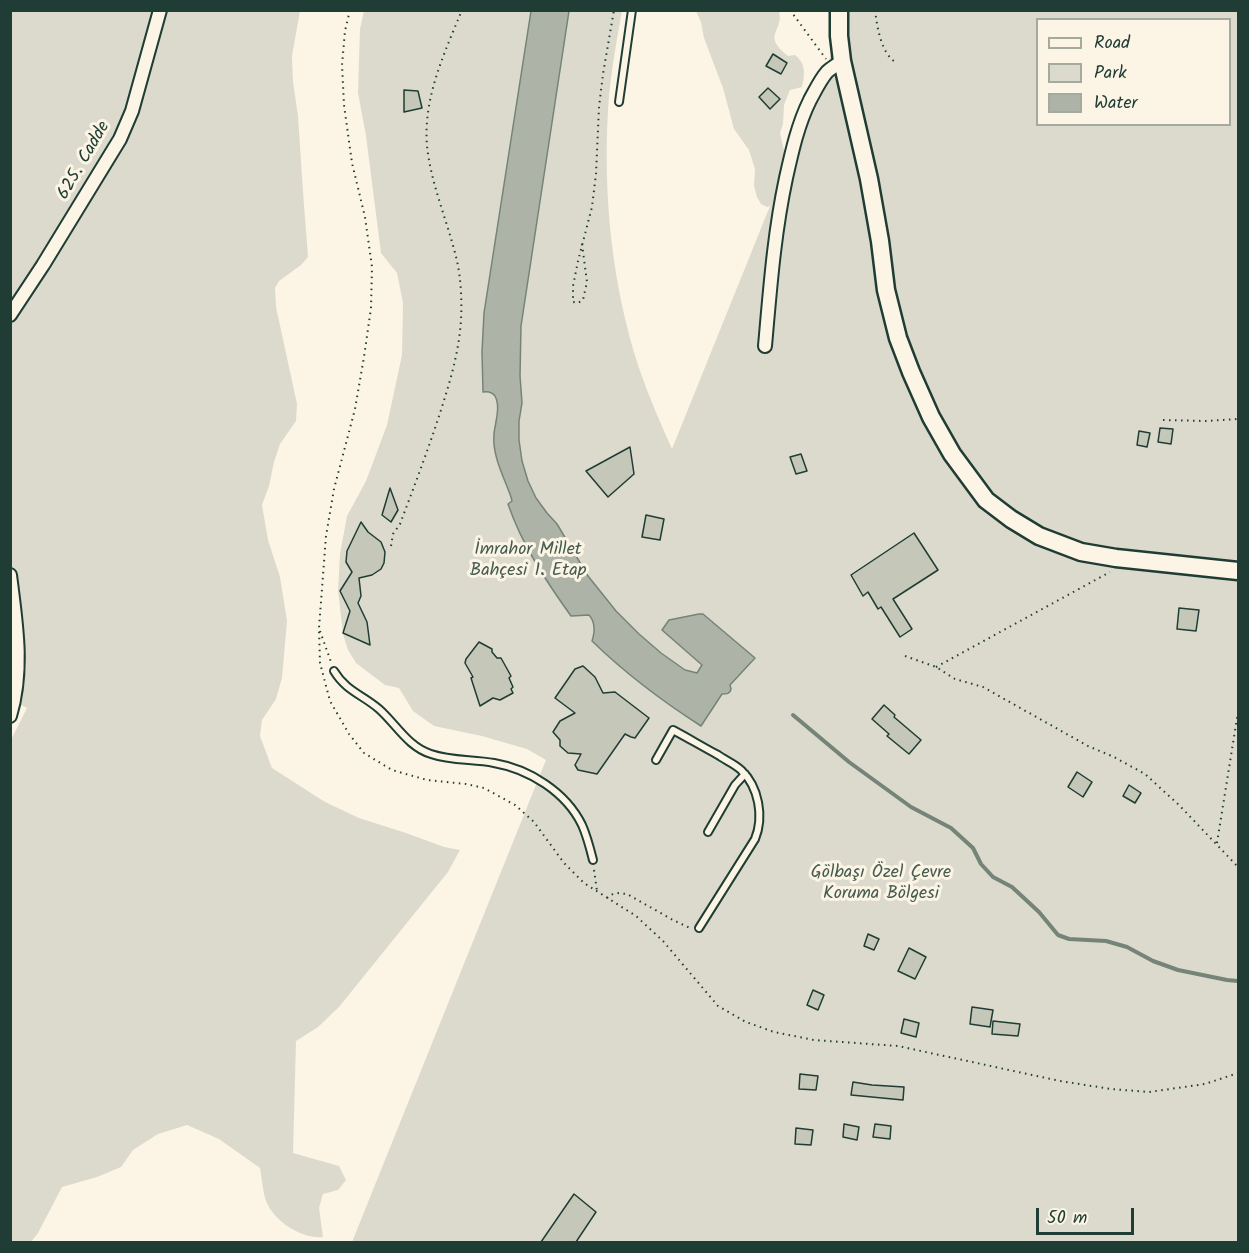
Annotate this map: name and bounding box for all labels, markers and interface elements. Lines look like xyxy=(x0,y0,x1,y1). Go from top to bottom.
legend xyxy=(1036,18,1231,126)
text: Road xyxy=(1094,29,1130,58)
text: Park xyxy=(1094,59,1127,88)
text: Water xyxy=(1094,89,1138,118)
street label: 625. Cadde xyxy=(54,118,116,204)
park label: İmrahor Millet Bahçesi 1. Etap xyxy=(470,540,586,582)
park label: Gölbaşı Özel Çevre Koruma Bölgesi xyxy=(811,863,951,906)
scale bar xyxy=(1039,1196,1136,1234)
text: 50 m xyxy=(1047,1204,1087,1233)

